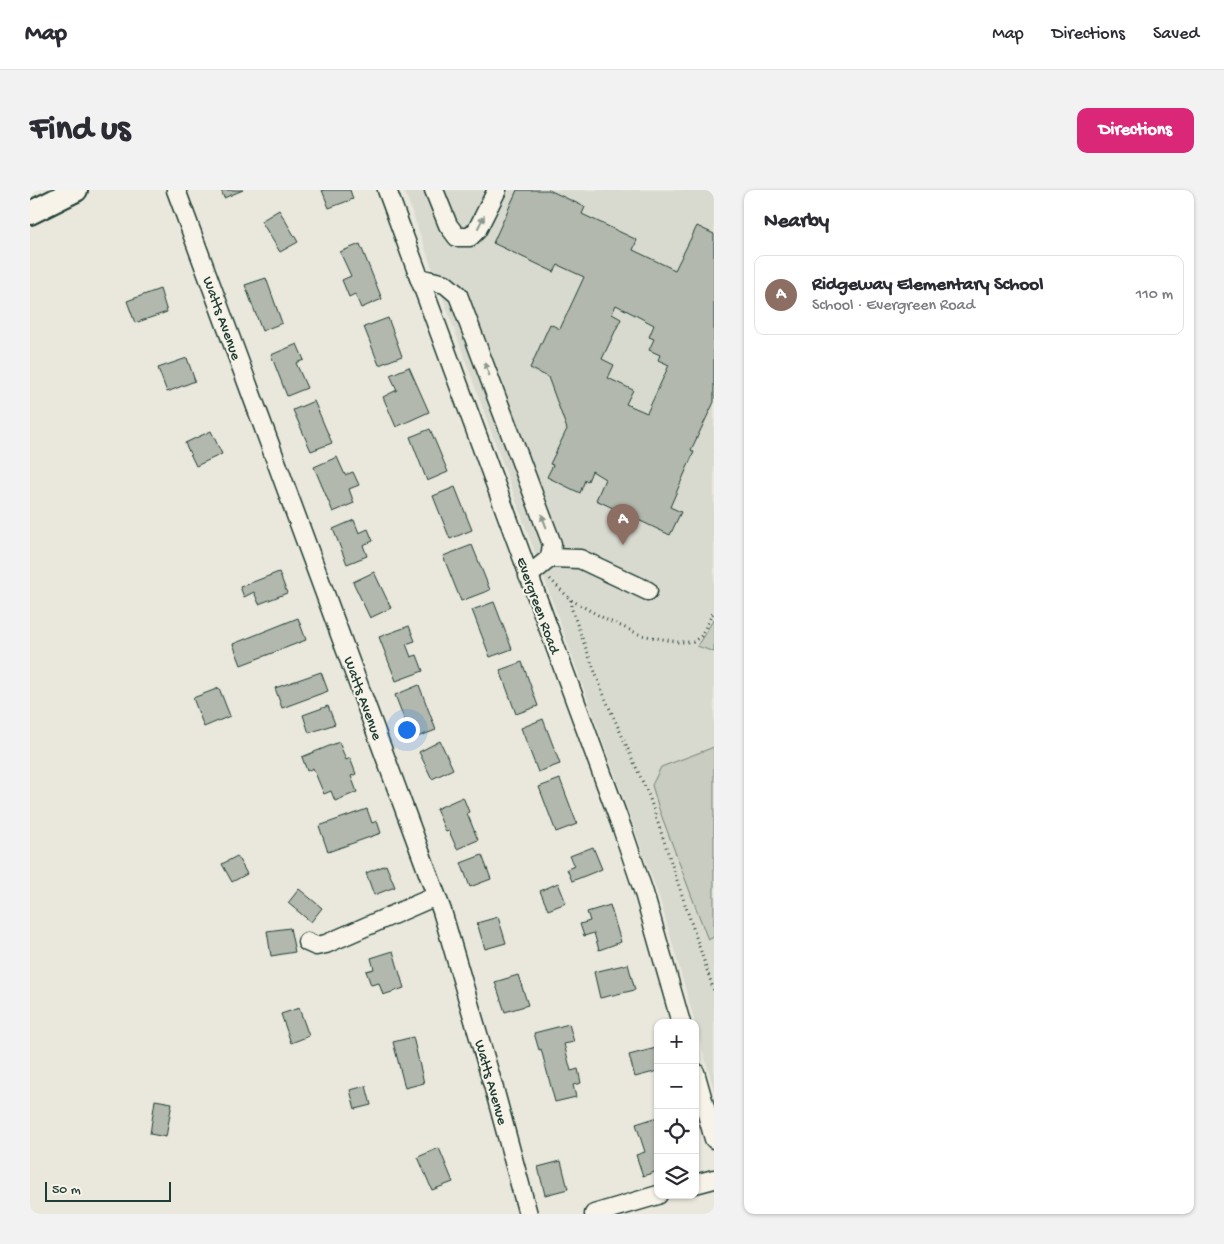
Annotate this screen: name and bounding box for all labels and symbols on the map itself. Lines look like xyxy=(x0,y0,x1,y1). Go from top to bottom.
one-way arrow xyxy=(477,215,485,230)
street label: Watts Avenue xyxy=(198,274,245,363)
one-way arrow xyxy=(483,361,491,376)
pin: A xyxy=(607,504,639,545)
one-way arrow xyxy=(540,514,547,529)
street label: Evergreen Road xyxy=(511,555,563,658)
street label: Watts Avenue xyxy=(339,654,386,743)
your location xyxy=(394,717,420,743)
street label: Watts Avenue xyxy=(469,1038,511,1127)
scale bar xyxy=(45,1179,171,1202)

